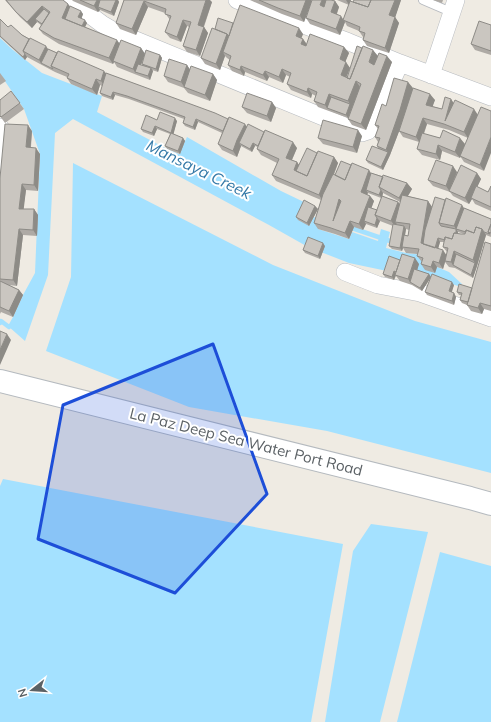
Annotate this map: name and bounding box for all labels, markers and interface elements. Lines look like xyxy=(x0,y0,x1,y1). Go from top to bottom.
water label: Mansaya Creek xyxy=(143,135,256,203)
street label: La Paz Deep Sea Water Port Road xyxy=(128,403,365,480)
north arrow xyxy=(12,670,52,710)
text: N xyxy=(15,687,30,699)

